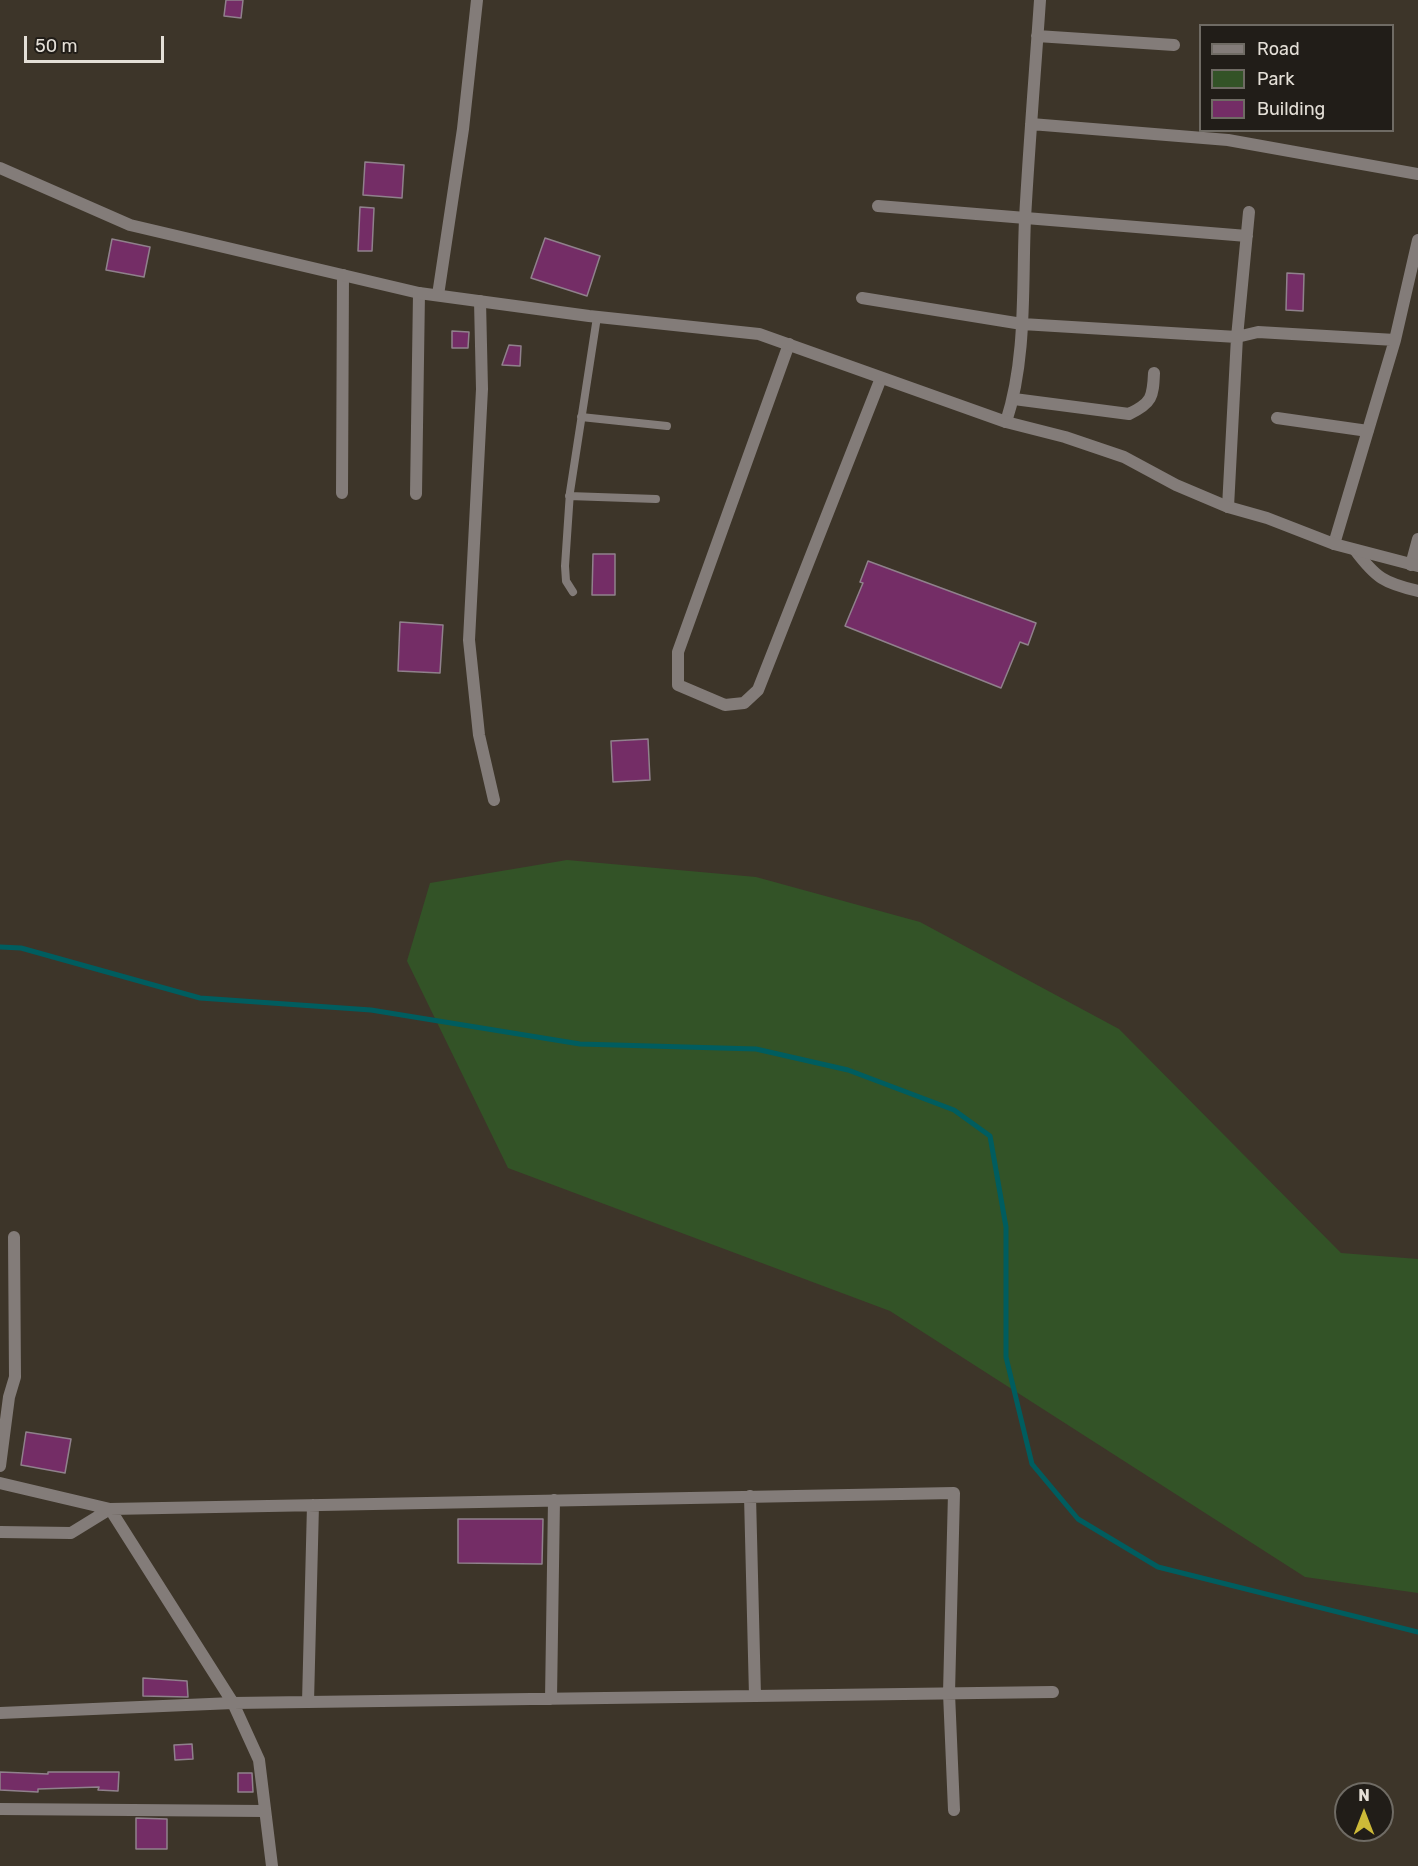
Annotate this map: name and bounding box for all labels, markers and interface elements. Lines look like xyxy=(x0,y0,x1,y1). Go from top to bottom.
scale bar xyxy=(27,24,166,62)
legend xyxy=(1199,24,1394,132)
text: 50 m xyxy=(35,35,78,57)
text: Road xyxy=(1257,38,1300,60)
text: Park xyxy=(1257,68,1294,90)
text: Building xyxy=(1257,98,1325,120)
north arrow xyxy=(1334,1782,1394,1842)
text: N xyxy=(1358,1786,1370,1805)

